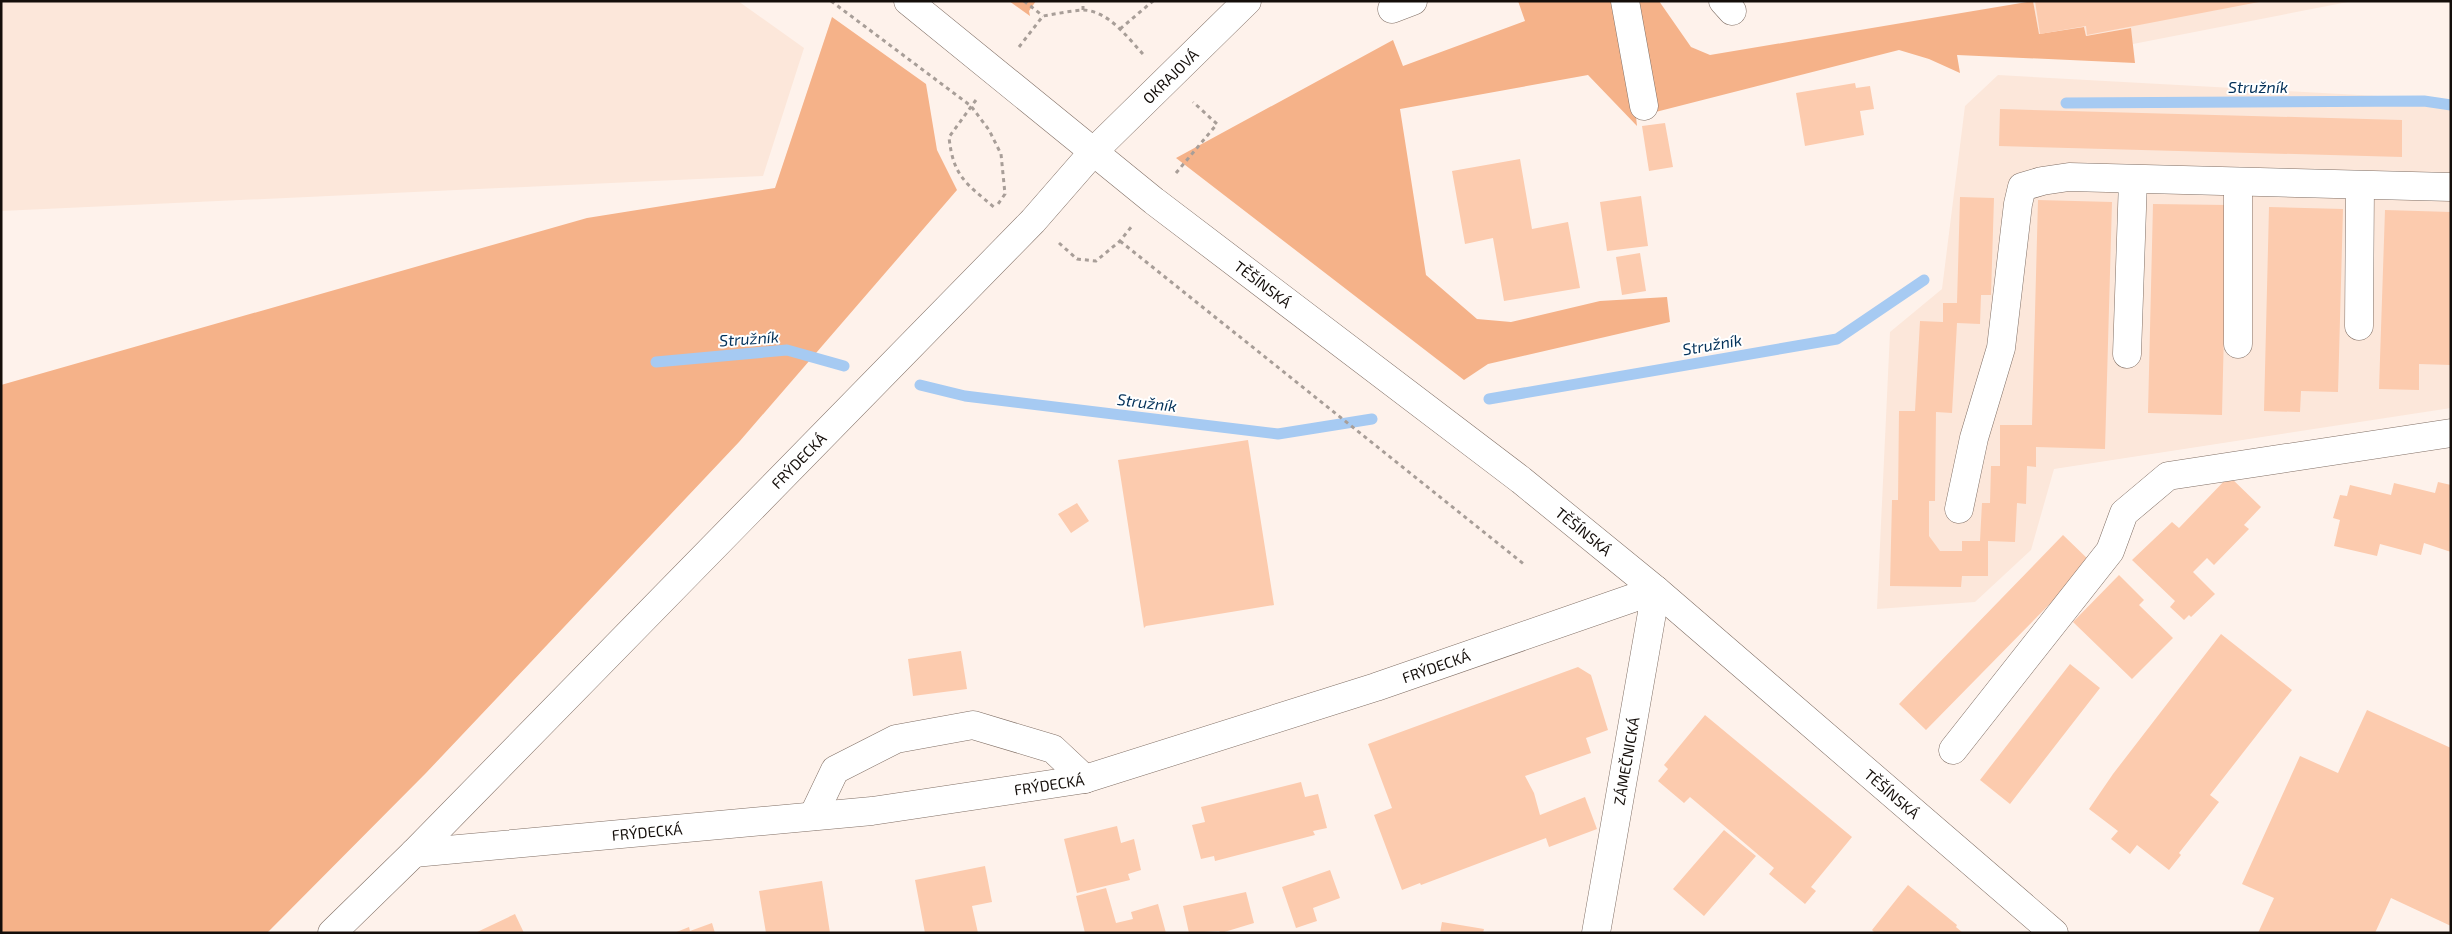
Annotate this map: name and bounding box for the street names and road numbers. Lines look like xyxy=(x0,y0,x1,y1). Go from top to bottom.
street label: OKRAJOVÁ xyxy=(1139,45,1202,107)
street label: TĚŠÍNSKÁ xyxy=(1231,257,1296,312)
street label: FRÝDECKÁ xyxy=(767,428,830,492)
street label: TĚŠÍNSKÁ xyxy=(1552,503,1616,560)
street label: FRÝDECKÁ xyxy=(1400,646,1473,686)
street label: ZÁMEČNICKÁ xyxy=(1609,715,1643,806)
street label: TĚŠÍNSKÁ xyxy=(1861,765,1924,823)
street label: FRÝDECKÁ xyxy=(1013,770,1086,799)
street label: FRÝDECKÁ xyxy=(611,819,684,844)

